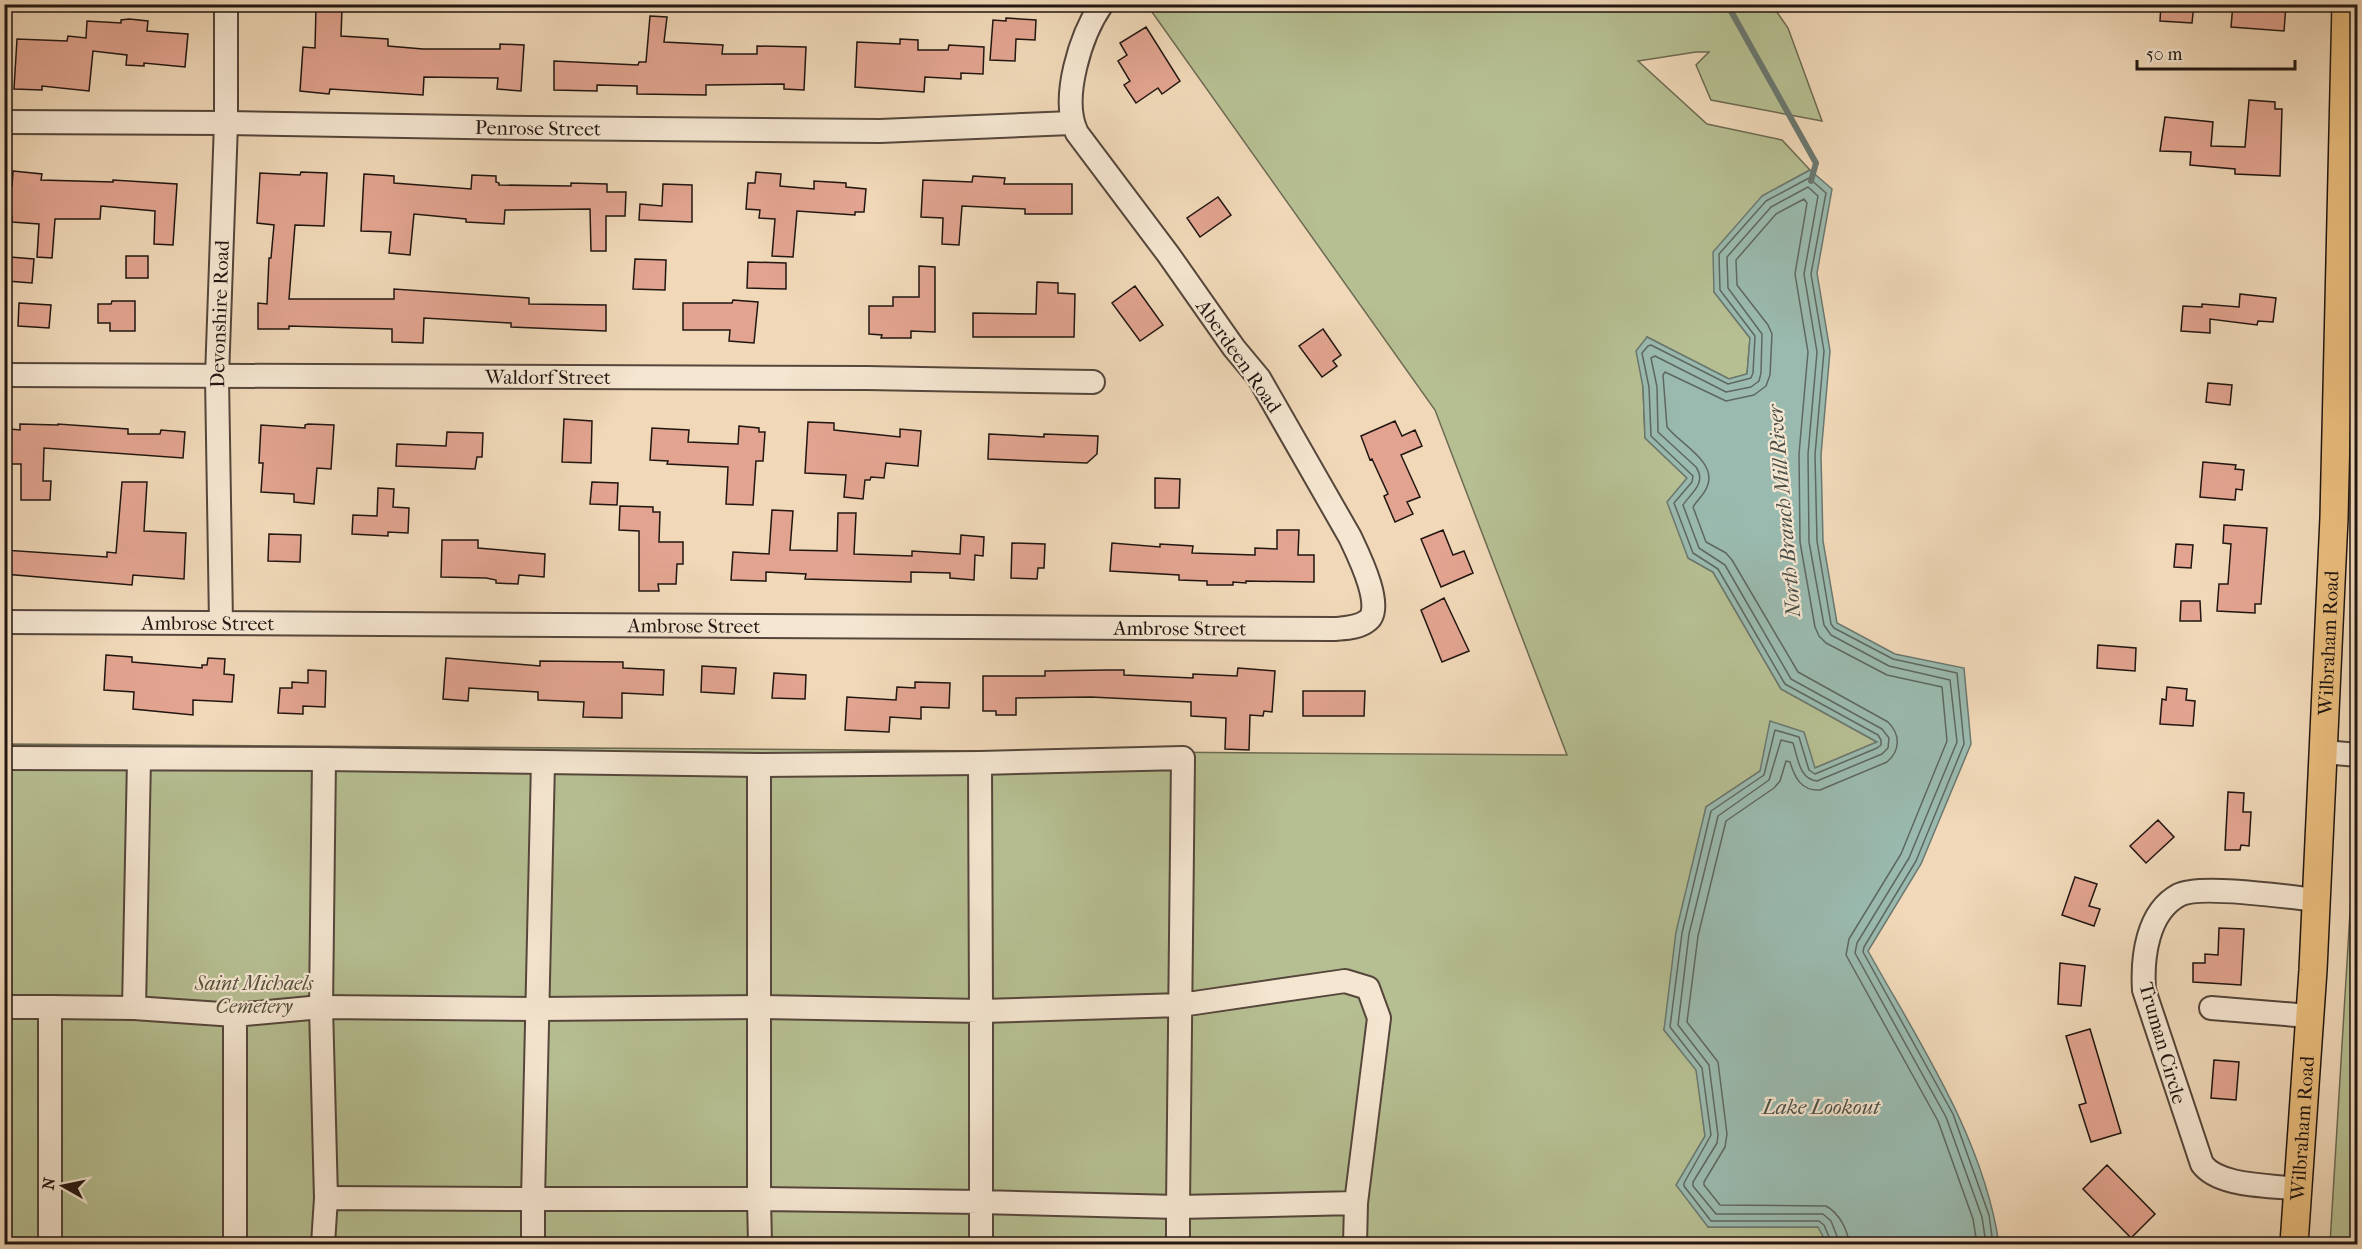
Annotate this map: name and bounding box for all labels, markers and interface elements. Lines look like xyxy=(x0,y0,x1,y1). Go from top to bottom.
scale bar xyxy=(2137,33,2294,71)
text: 50 m xyxy=(2146,44,2183,65)
street label: Penrose Street xyxy=(475,116,601,141)
street label: Devonshire Road xyxy=(206,239,234,388)
street label: Aberdeen Road xyxy=(1191,295,1287,418)
street label: Waldorf Street xyxy=(484,366,611,389)
water label: North Branch Mill River xyxy=(1763,402,1805,619)
street label: Wilbraham Road xyxy=(2314,569,2344,717)
street label: Ambrose Street xyxy=(141,612,274,635)
street label: Ambrose Street xyxy=(627,614,760,638)
street label: Ambrose Street xyxy=(1112,617,1246,641)
park label: Saint Michaels Cemetery xyxy=(194,972,314,1018)
street label: Truman Circle xyxy=(2134,980,2191,1107)
street label: Wilbraham Road xyxy=(2286,1054,2319,1202)
water label: Lake Lookout xyxy=(1760,1095,1881,1119)
north arrow xyxy=(33,1156,93,1216)
text: N xyxy=(38,1175,59,1191)

